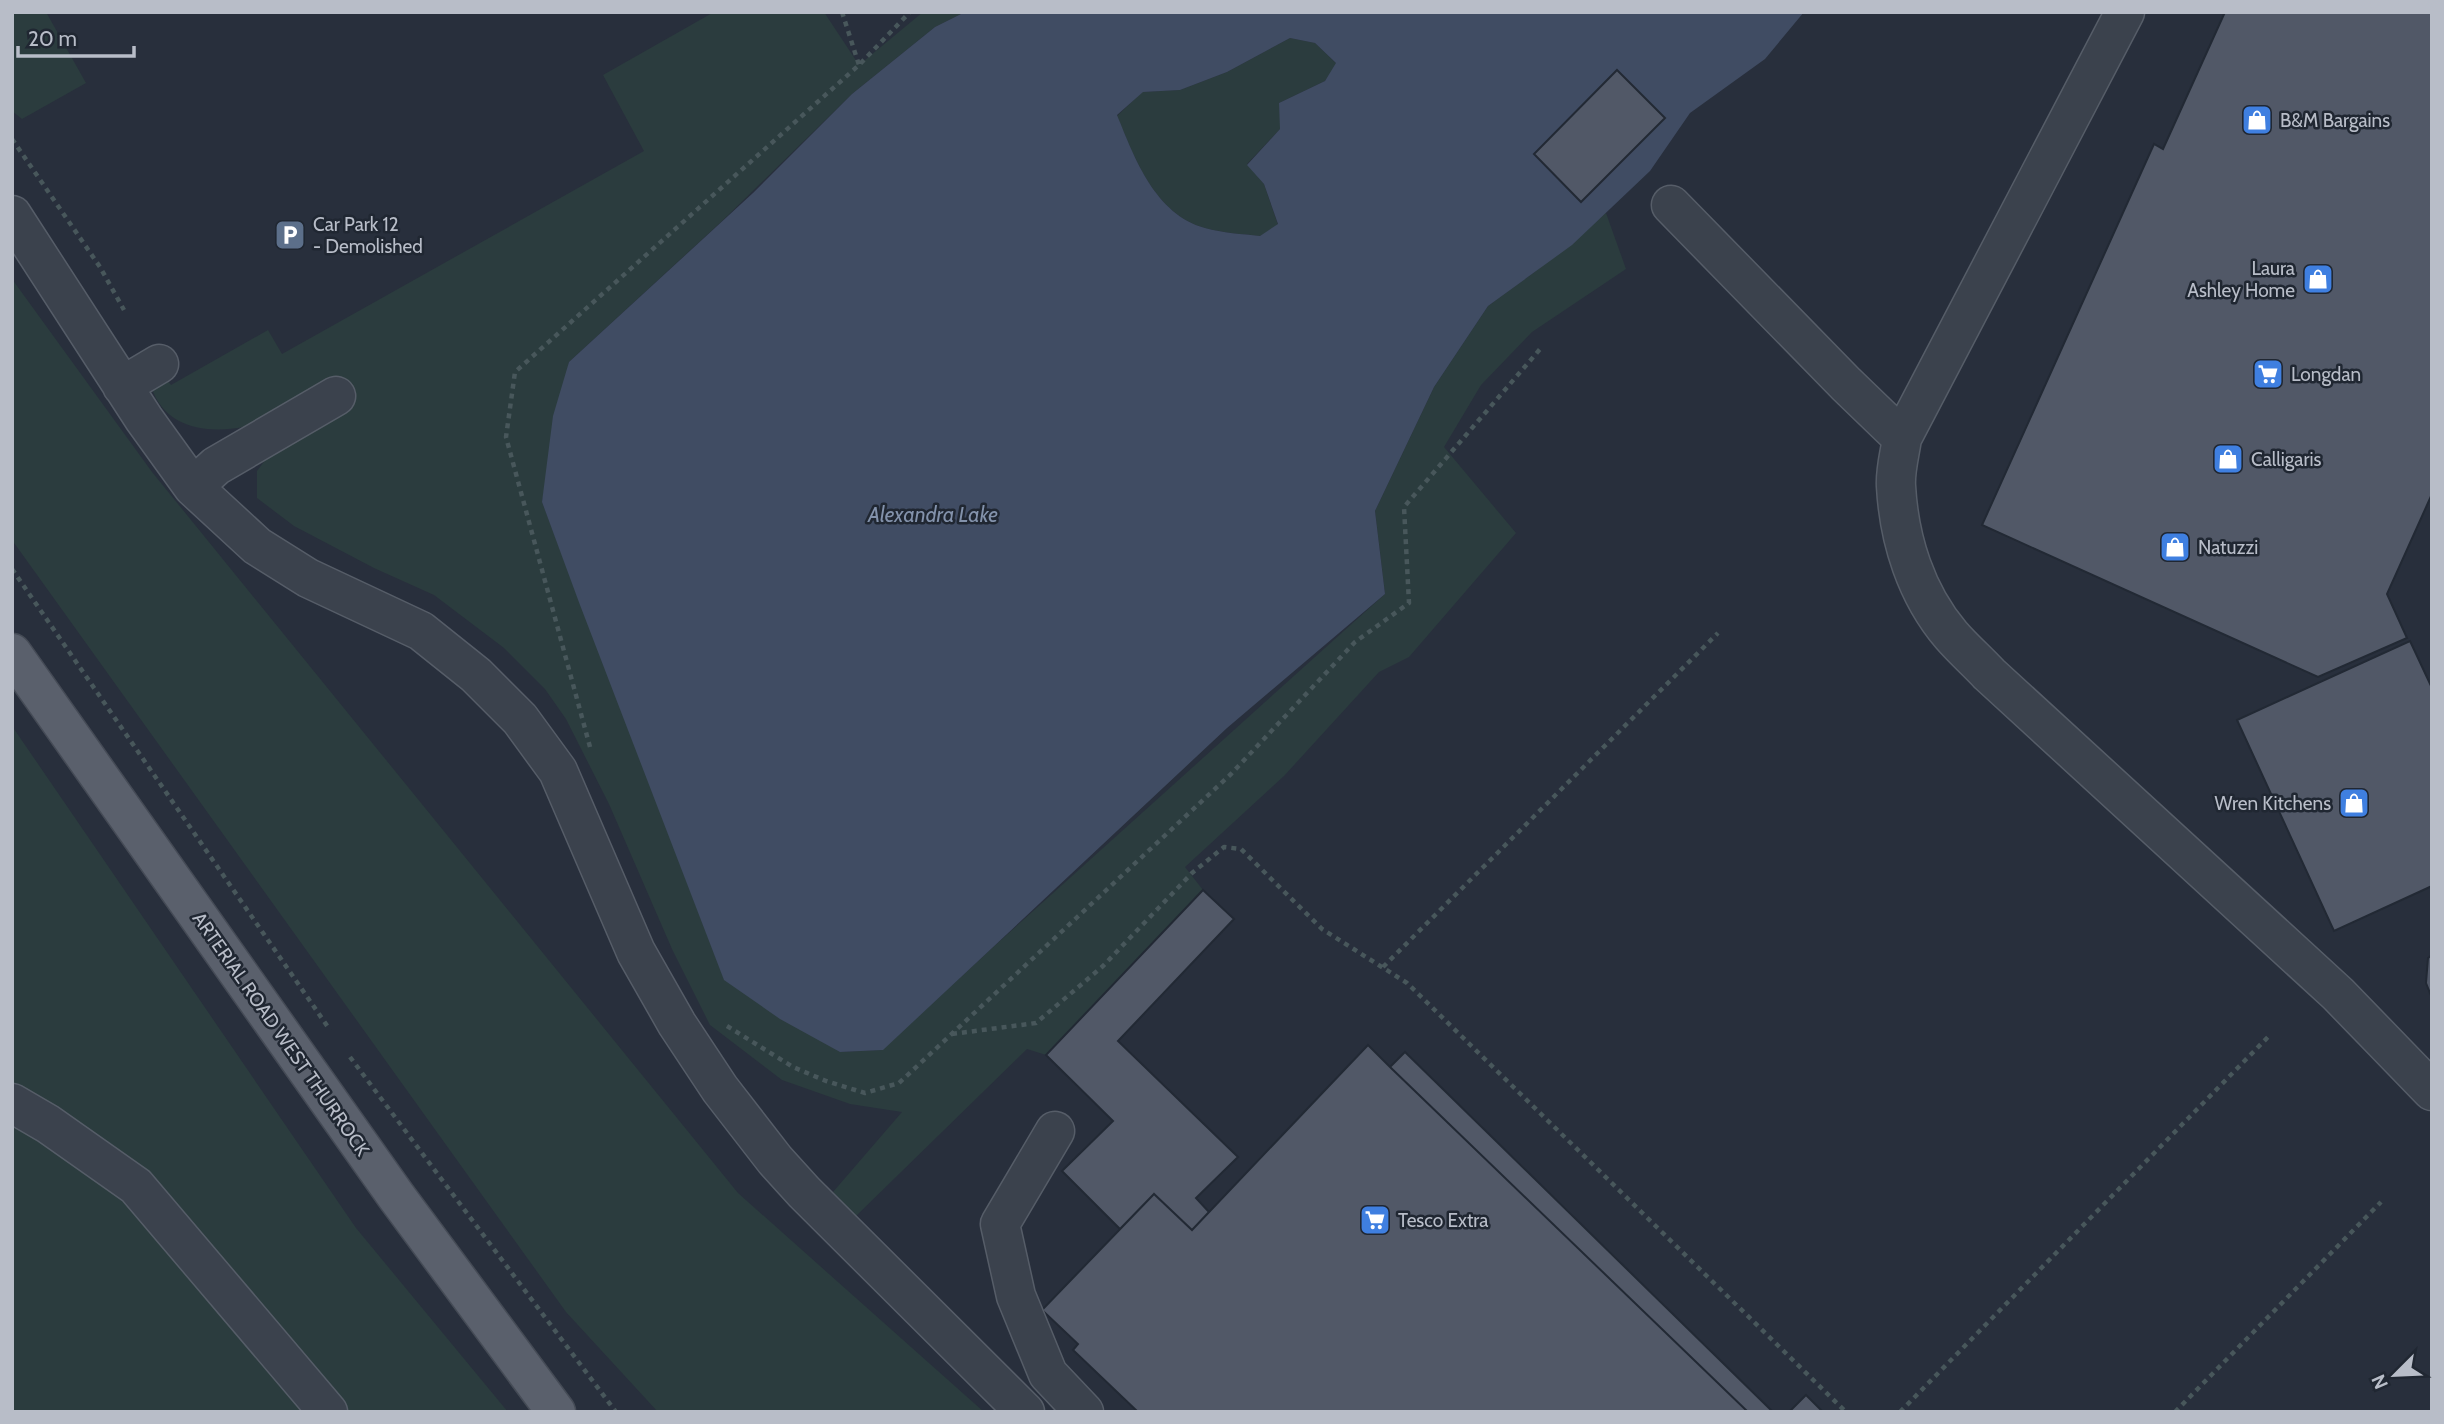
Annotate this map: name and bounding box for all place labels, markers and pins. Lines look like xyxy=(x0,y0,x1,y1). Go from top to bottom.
shop icon: B&M Bargains xyxy=(2240,103,2274,137)
place label: B&M Bargains xyxy=(2280,109,2390,132)
place label: Car Park 12 - Demolished xyxy=(313,213,423,258)
parking icon: Car Park 12 - Demolished xyxy=(273,218,307,252)
place label: Laura Ashley Home xyxy=(2187,257,2295,302)
shop icon: Laura Ashley Home xyxy=(2301,262,2335,296)
supermarket icon: Longdan xyxy=(2251,357,2285,391)
place label: Longdan xyxy=(2291,363,2361,386)
shop icon: Calligaris xyxy=(2211,442,2245,476)
place label: Calligaris xyxy=(2251,448,2321,471)
shop icon: Natuzzi xyxy=(2158,530,2192,564)
place label: Natuzzi xyxy=(2198,536,2258,559)
shop icon: Wren Kitchens xyxy=(2337,786,2371,820)
place label: Wren Kitchens xyxy=(2215,792,2331,815)
supermarket icon: Tesco Extra xyxy=(1358,1203,1392,1237)
place label: Tesco Extra xyxy=(1398,1209,1488,1232)

